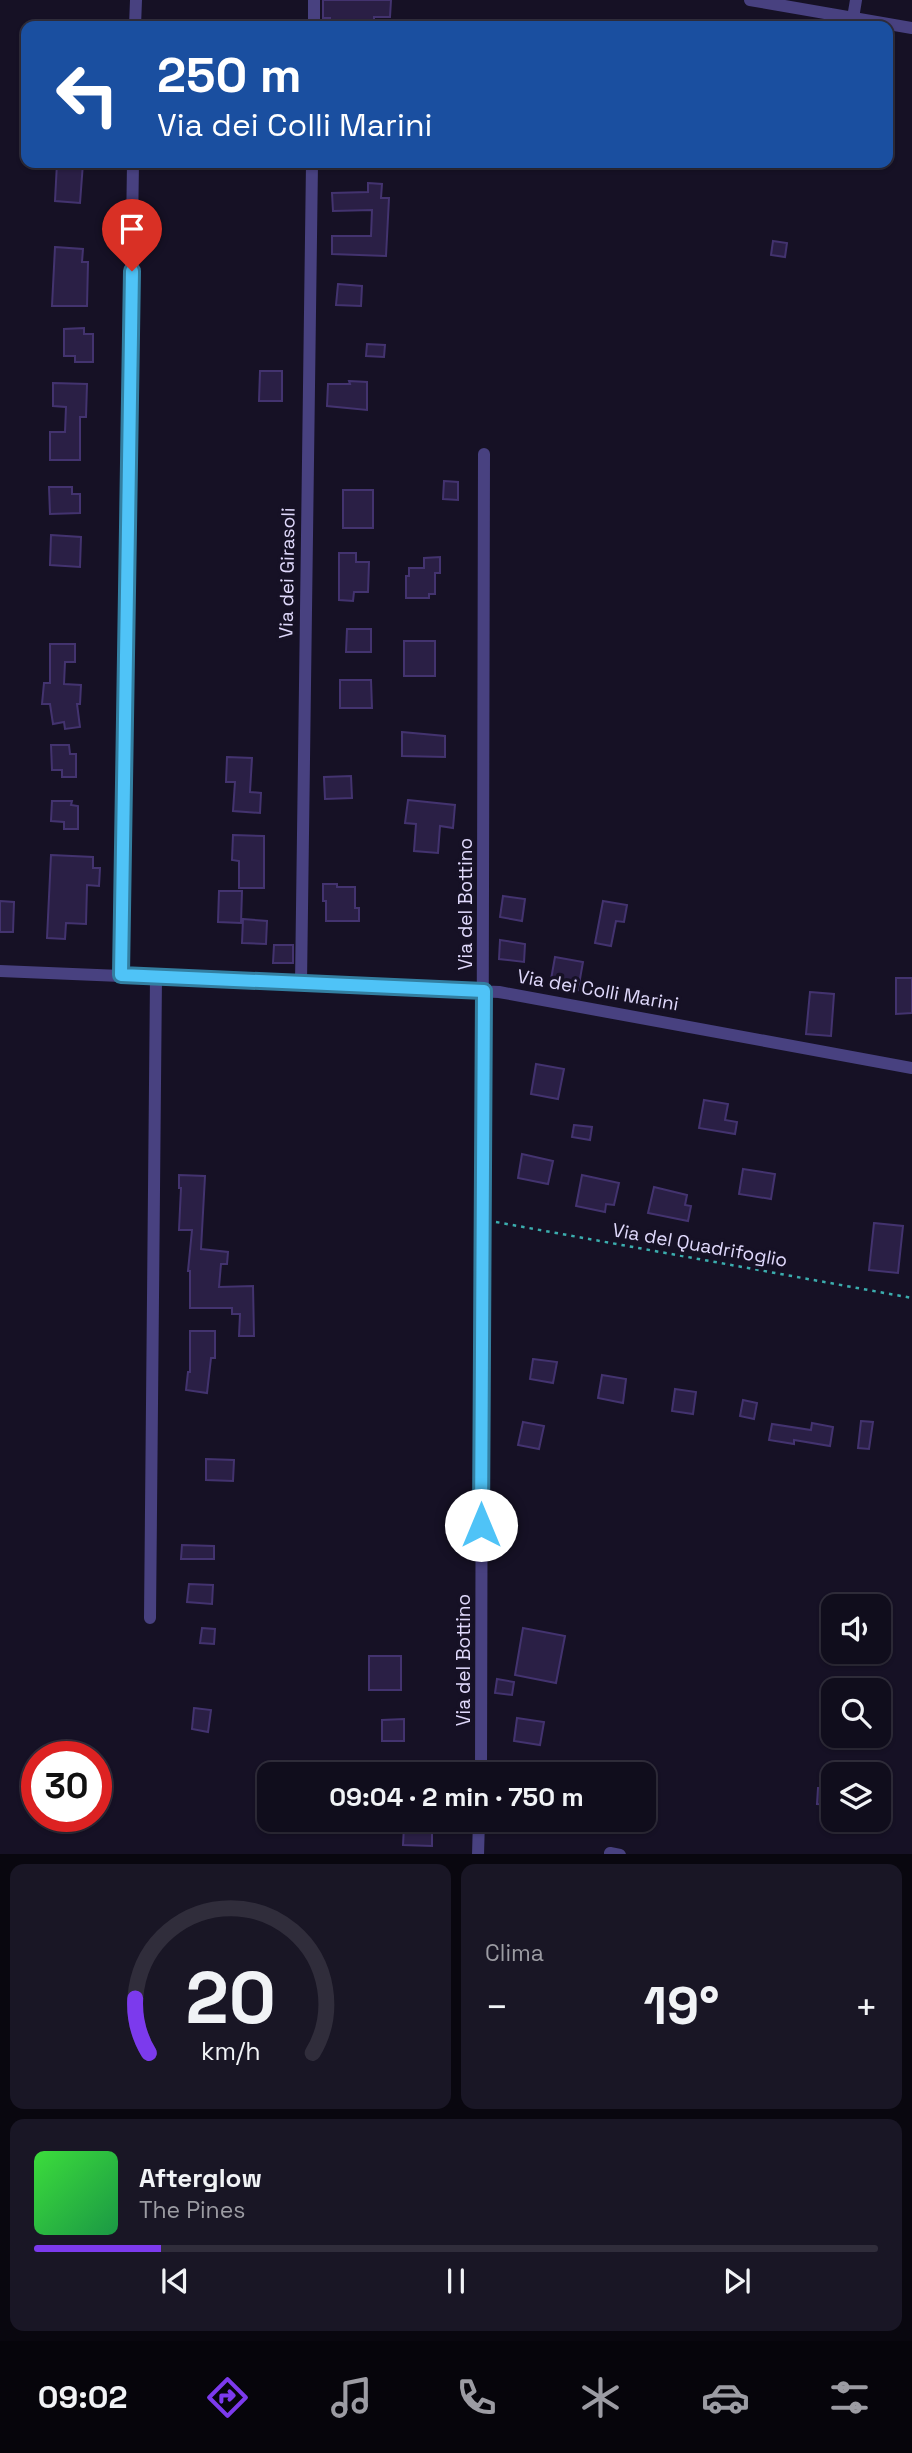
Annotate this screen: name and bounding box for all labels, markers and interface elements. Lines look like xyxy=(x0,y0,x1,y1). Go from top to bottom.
text: 250 m xyxy=(157,44,302,106)
icon: left xyxy=(42,49,133,140)
text: Via dei Colli Marini xyxy=(157,105,432,145)
pin xyxy=(102,199,162,271)
icon: arrive xyxy=(113,210,151,248)
street label: Via dei Girasoli xyxy=(273,507,301,639)
street label: Via del Bottino xyxy=(453,838,478,970)
street label: Via dei Colli Marini xyxy=(515,963,681,1017)
street label: Via del Quadrifoglio xyxy=(611,1217,789,1273)
position arrow xyxy=(444,1488,518,1562)
street label: Via del Bottino xyxy=(451,1594,476,1726)
map controls xyxy=(821,1594,891,1832)
button: sound xyxy=(821,1594,891,1664)
button: search xyxy=(821,1678,891,1748)
speed limit sign: 30 xyxy=(21,1741,112,1832)
button: layers xyxy=(821,1762,891,1832)
text: 09:04 · 2 min · 750 m xyxy=(329,1780,584,1814)
text: Clima xyxy=(485,1938,544,1968)
text: 20 xyxy=(185,1951,276,2044)
text: 19° xyxy=(643,1973,720,2039)
text: − xyxy=(485,1983,509,2031)
text: + xyxy=(854,1983,878,2031)
text: km/h xyxy=(201,2034,260,2066)
text: Afterglow xyxy=(139,2161,262,2195)
text: The Pines xyxy=(139,2195,245,2225)
icon: previous xyxy=(156,2262,194,2300)
icon: pause xyxy=(437,2262,475,2300)
icon: next xyxy=(718,2262,756,2300)
icon: directions xyxy=(203,2373,252,2422)
icon: music xyxy=(327,2373,376,2422)
icon: phone xyxy=(452,2373,501,2422)
icon: climate xyxy=(576,2373,625,2422)
icon: car xyxy=(701,2373,750,2422)
icon: filters xyxy=(825,2373,874,2422)
text: 09:02 xyxy=(38,2377,128,2417)

